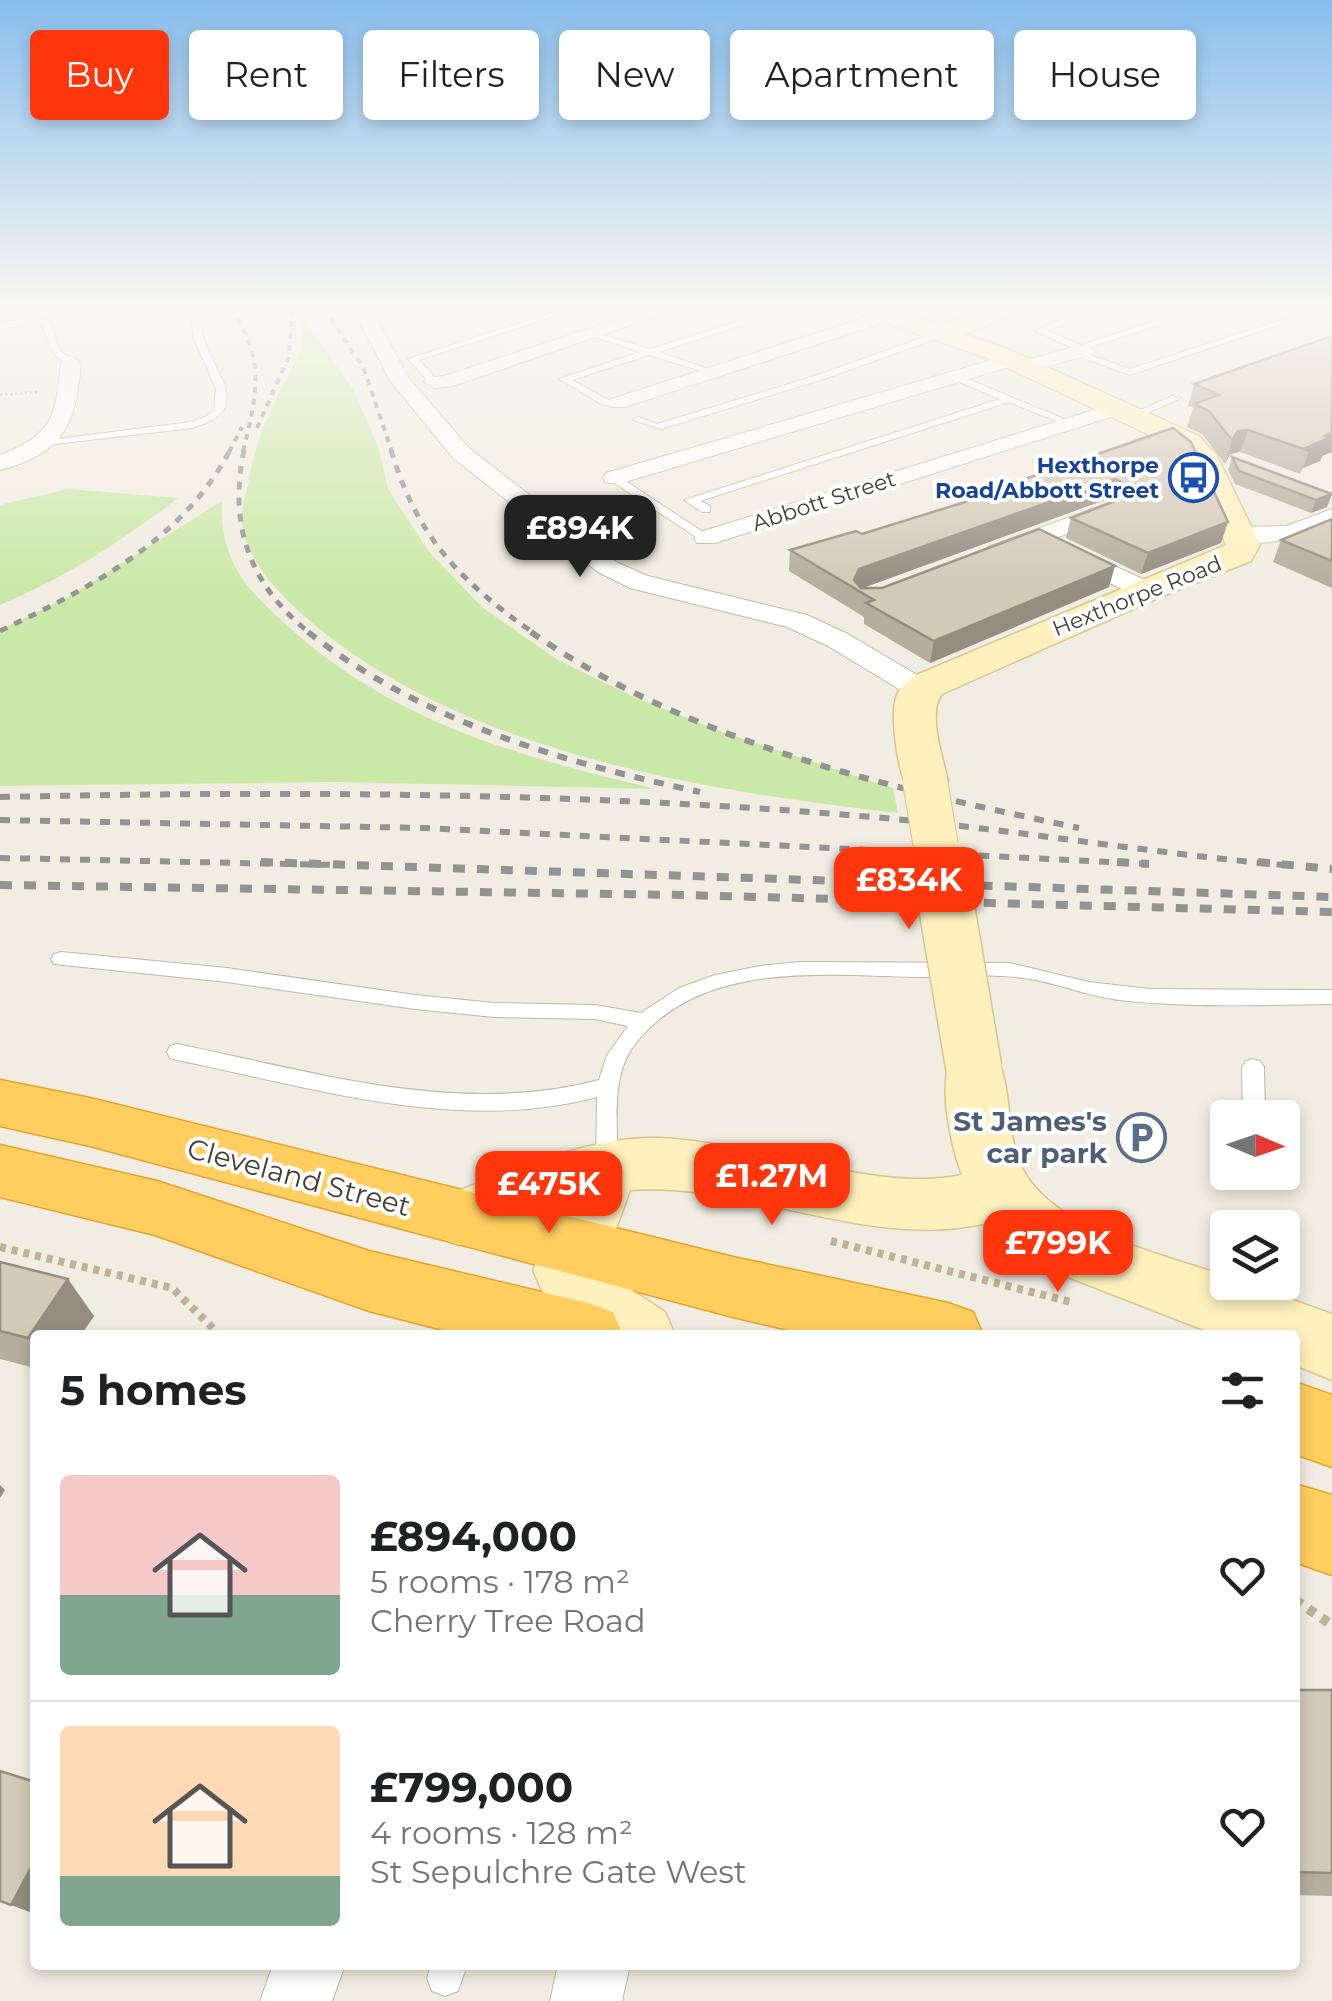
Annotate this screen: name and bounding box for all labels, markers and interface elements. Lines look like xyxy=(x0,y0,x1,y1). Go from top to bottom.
chip: Buy xyxy=(30,30,169,120)
chip: Rent xyxy=(189,30,343,120)
chip: Filters xyxy=(363,30,539,120)
chip: New xyxy=(559,30,710,120)
chip: Apartment xyxy=(730,30,994,120)
chip: House xyxy=(1014,30,1196,120)
place label: Hexthorpe Road/Abbott Street xyxy=(935,452,1159,504)
bus stop icon: Hexthorpe Road/Abbott Street xyxy=(1168,452,1220,504)
street label: Abbott Street xyxy=(749,465,899,537)
pin: £894K xyxy=(510,495,650,580)
text: £894K xyxy=(526,508,634,547)
street label: Hexthorpe Road xyxy=(1048,550,1226,642)
pin: £834K xyxy=(839,847,979,932)
text: £834K xyxy=(856,860,962,899)
north arrow xyxy=(1210,1100,1300,1190)
map controls xyxy=(1210,1100,1300,1300)
place label: St James's car park xyxy=(953,1104,1108,1170)
parking icon: St James's car park xyxy=(1116,1111,1168,1163)
street label: Cleveland Street xyxy=(184,1131,414,1223)
pin: £1.27M xyxy=(691,1143,853,1228)
pin: £475K xyxy=(479,1151,619,1236)
text: £1.27M xyxy=(716,1156,828,1195)
text: £475K xyxy=(497,1164,601,1203)
pin: £799K xyxy=(988,1210,1128,1295)
button: layers xyxy=(1210,1210,1300,1300)
text: £799K xyxy=(1005,1223,1111,1262)
icon: filters xyxy=(1215,1363,1270,1418)
text: 5 homes xyxy=(60,1364,247,1416)
text: £894,000 xyxy=(370,1510,577,1562)
icon: home xyxy=(140,1515,260,1635)
icon: heart xyxy=(1215,1548,1270,1603)
text: 5 rooms · 178 m² xyxy=(370,1562,630,1601)
text: Cherry Tree Road xyxy=(370,1601,646,1640)
text: £799,000 xyxy=(370,1761,573,1813)
icon: home xyxy=(140,1766,260,1886)
icon: heart xyxy=(1215,1799,1270,1854)
text: 4 rooms · 128 m² xyxy=(370,1813,633,1852)
text: St Sepulchre Gate West xyxy=(370,1852,747,1891)

